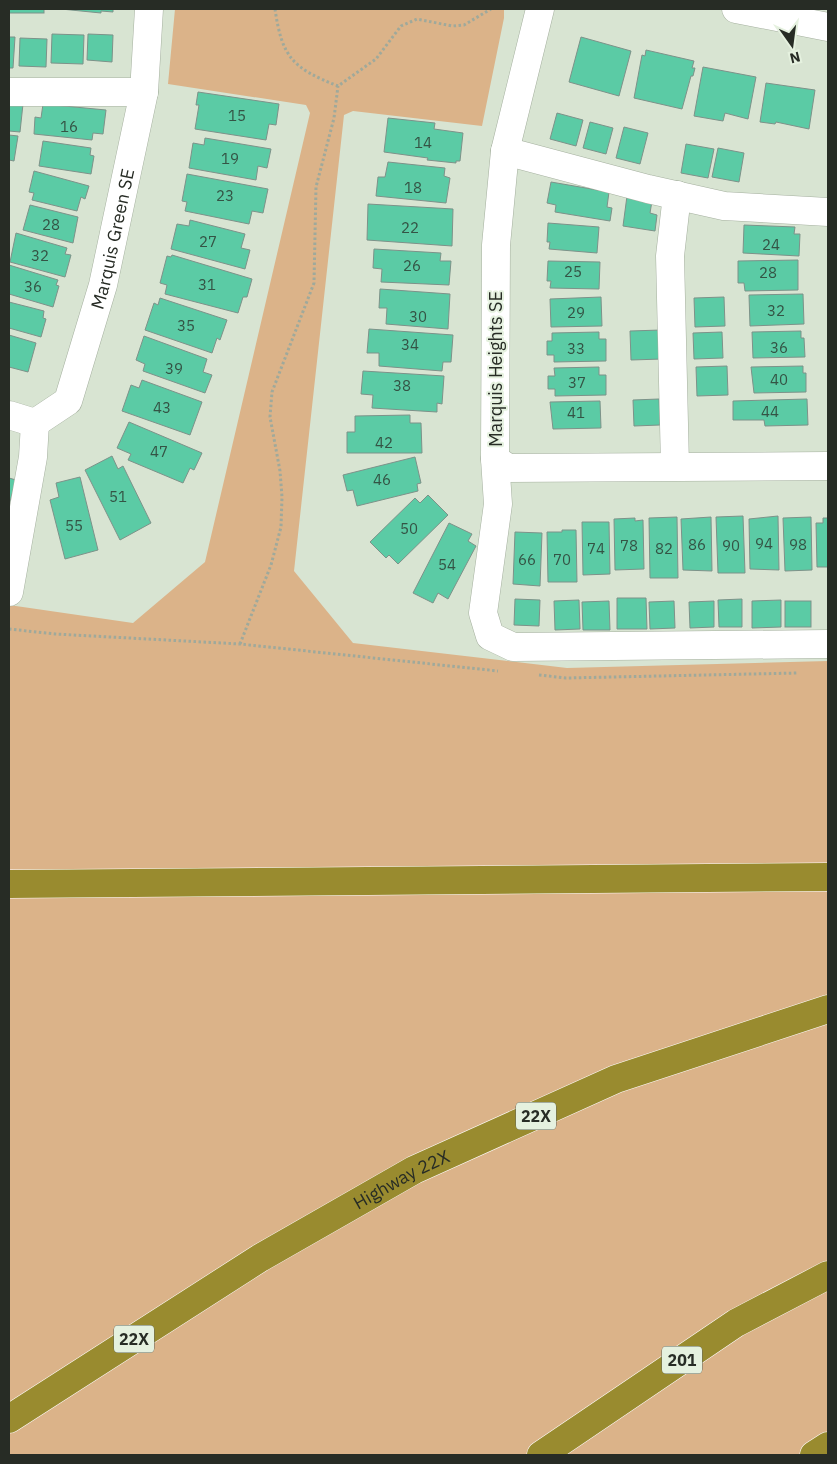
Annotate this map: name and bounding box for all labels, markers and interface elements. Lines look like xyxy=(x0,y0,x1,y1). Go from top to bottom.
north arrow xyxy=(767,20,817,70)
text: N xyxy=(788,48,802,68)
house number: 15 xyxy=(228,106,246,125)
house number: 16 xyxy=(60,117,78,136)
house number: 14 xyxy=(414,133,432,152)
house number: 19 xyxy=(221,149,239,168)
street label: Marquis Green SE xyxy=(85,166,139,312)
house number: 18 xyxy=(404,178,422,197)
house number: 23 xyxy=(216,186,234,205)
house number: 28 xyxy=(42,215,60,234)
house number: 22 xyxy=(401,218,419,237)
house number: 27 xyxy=(199,232,217,251)
house number: 24 xyxy=(762,235,780,254)
house number: 32 xyxy=(31,246,49,265)
house number: 26 xyxy=(403,256,421,275)
house number: 25 xyxy=(564,262,582,281)
house number: 28 xyxy=(759,263,777,282)
house number: 31 xyxy=(198,275,216,294)
house number: 36 xyxy=(24,277,42,296)
street label: Marquis Heights SE xyxy=(484,291,507,447)
house number: 32 xyxy=(767,301,785,320)
house number: 29 xyxy=(567,303,585,322)
house number: 30 xyxy=(409,307,427,326)
house number: 35 xyxy=(177,316,195,335)
house number: 34 xyxy=(401,335,419,354)
house number: 36 xyxy=(770,338,788,357)
house number: 33 xyxy=(567,339,585,358)
house number: 39 xyxy=(165,359,183,378)
house number: 40 xyxy=(770,370,788,389)
house number: 37 xyxy=(568,373,586,392)
house number: 38 xyxy=(393,376,411,395)
house number: 43 xyxy=(153,398,171,417)
house number: 44 xyxy=(761,402,779,421)
house number: 41 xyxy=(567,403,585,422)
house number: 42 xyxy=(375,433,393,452)
house number: 47 xyxy=(150,442,168,461)
house number: 46 xyxy=(373,470,391,489)
house number: 51 xyxy=(109,487,127,506)
house number: 55 xyxy=(65,516,83,535)
house number: 50 xyxy=(400,519,418,538)
house number: 94 xyxy=(755,534,773,553)
house number: 86 xyxy=(688,535,706,554)
house number: 98 xyxy=(789,535,807,554)
house number: 78 xyxy=(620,536,638,555)
house number: 90 xyxy=(722,536,740,555)
house number: 74 xyxy=(587,539,605,558)
house number: 82 xyxy=(655,539,673,558)
house number: 66 xyxy=(518,550,536,569)
house number: 70 xyxy=(553,550,571,569)
house number: 54 xyxy=(438,555,456,574)
road number: 22X xyxy=(516,1102,556,1130)
street label: Highway 22X xyxy=(349,1144,453,1214)
road number: 22X xyxy=(114,1326,154,1352)
road number: 201 xyxy=(662,1346,702,1374)

